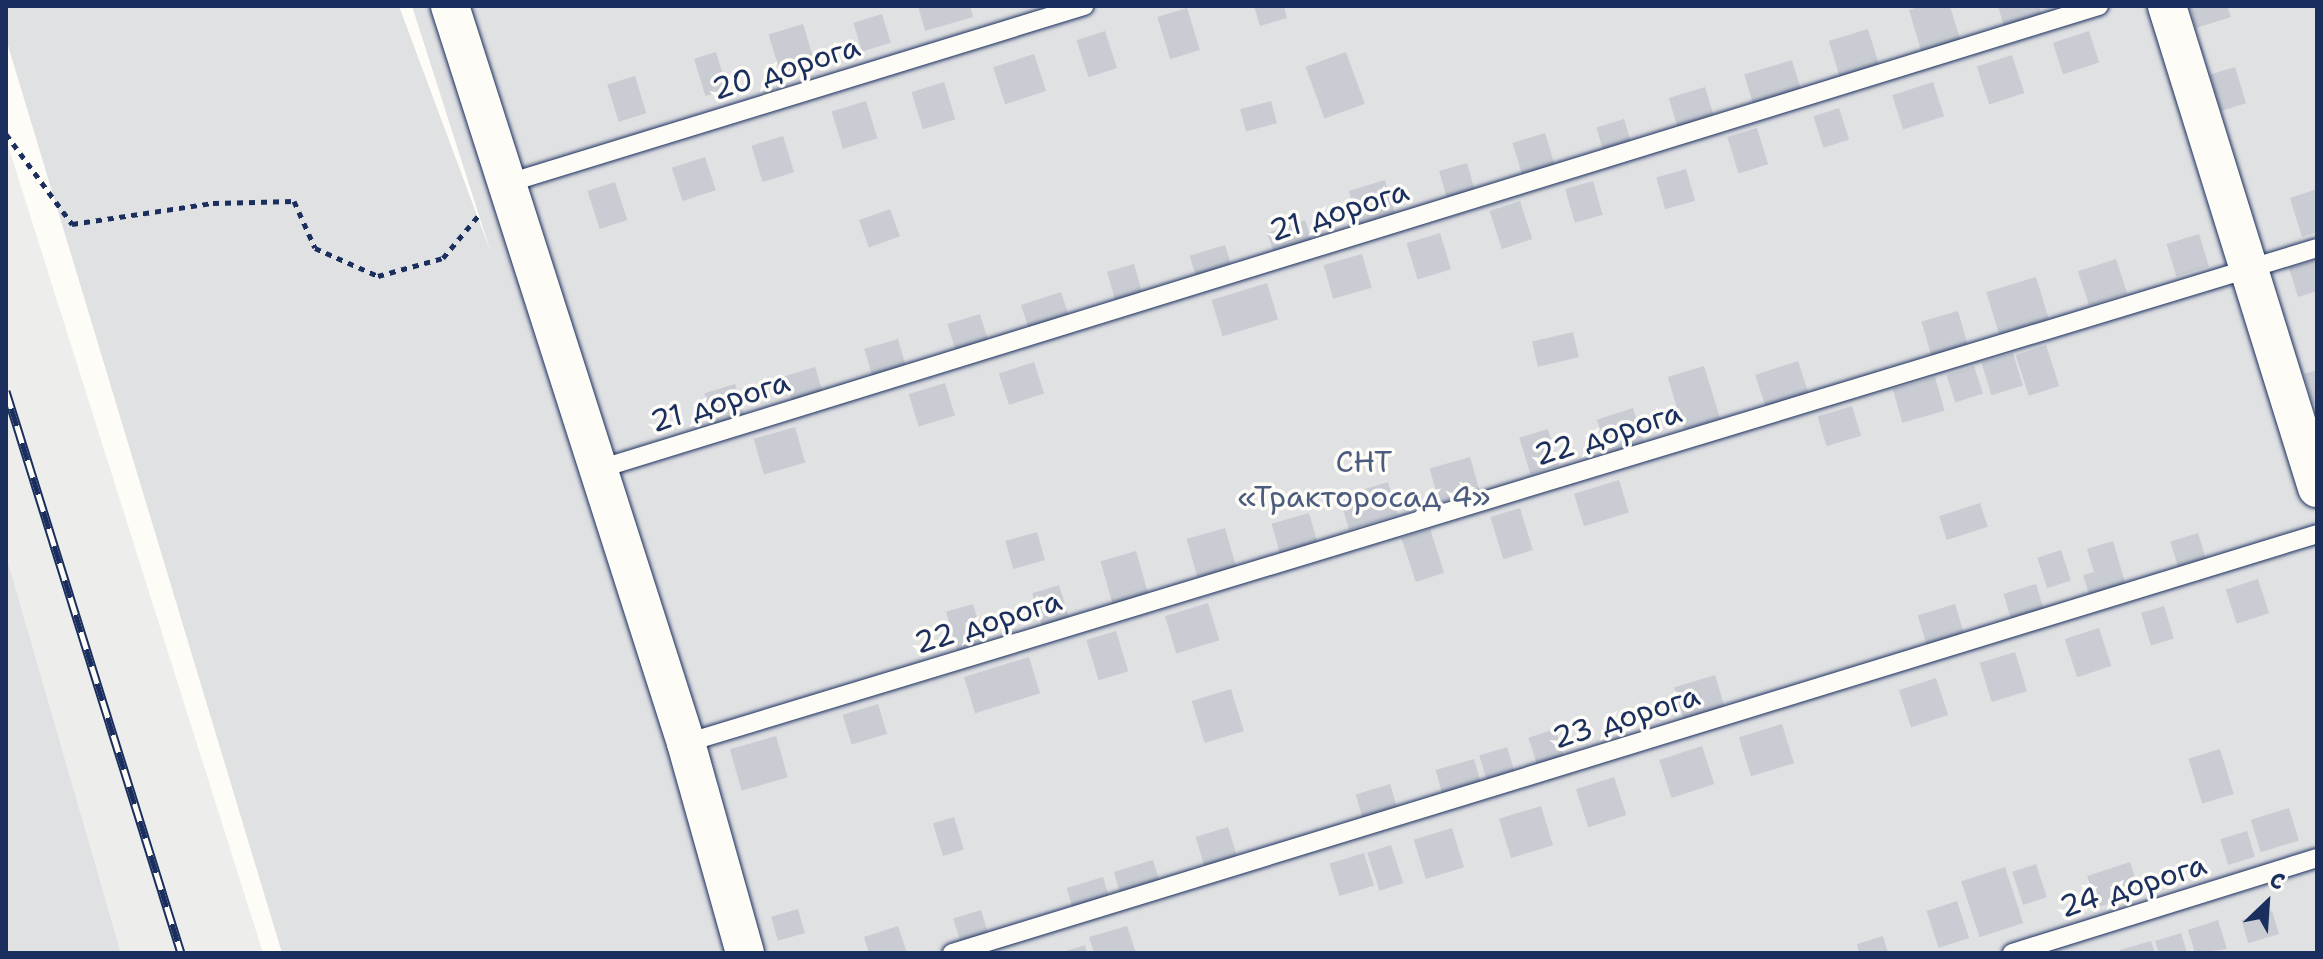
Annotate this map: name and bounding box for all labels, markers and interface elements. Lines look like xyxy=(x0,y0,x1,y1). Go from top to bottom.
street label: 20 дорога xyxy=(708,28,864,108)
street label: 21 дорога xyxy=(1265,173,1413,249)
street label: 21 дорога xyxy=(646,364,794,440)
street label: 22 дорога xyxy=(1530,395,1686,473)
park label: СНТ «Тракторосад 4» xyxy=(1238,444,1490,514)
street label: 22 дорога xyxy=(910,583,1066,661)
street label: 23 дорога xyxy=(1548,678,1704,756)
street label: 24 дорога xyxy=(2055,847,2211,925)
north arrow xyxy=(2227,863,2307,943)
text: С xyxy=(2265,865,2290,897)

